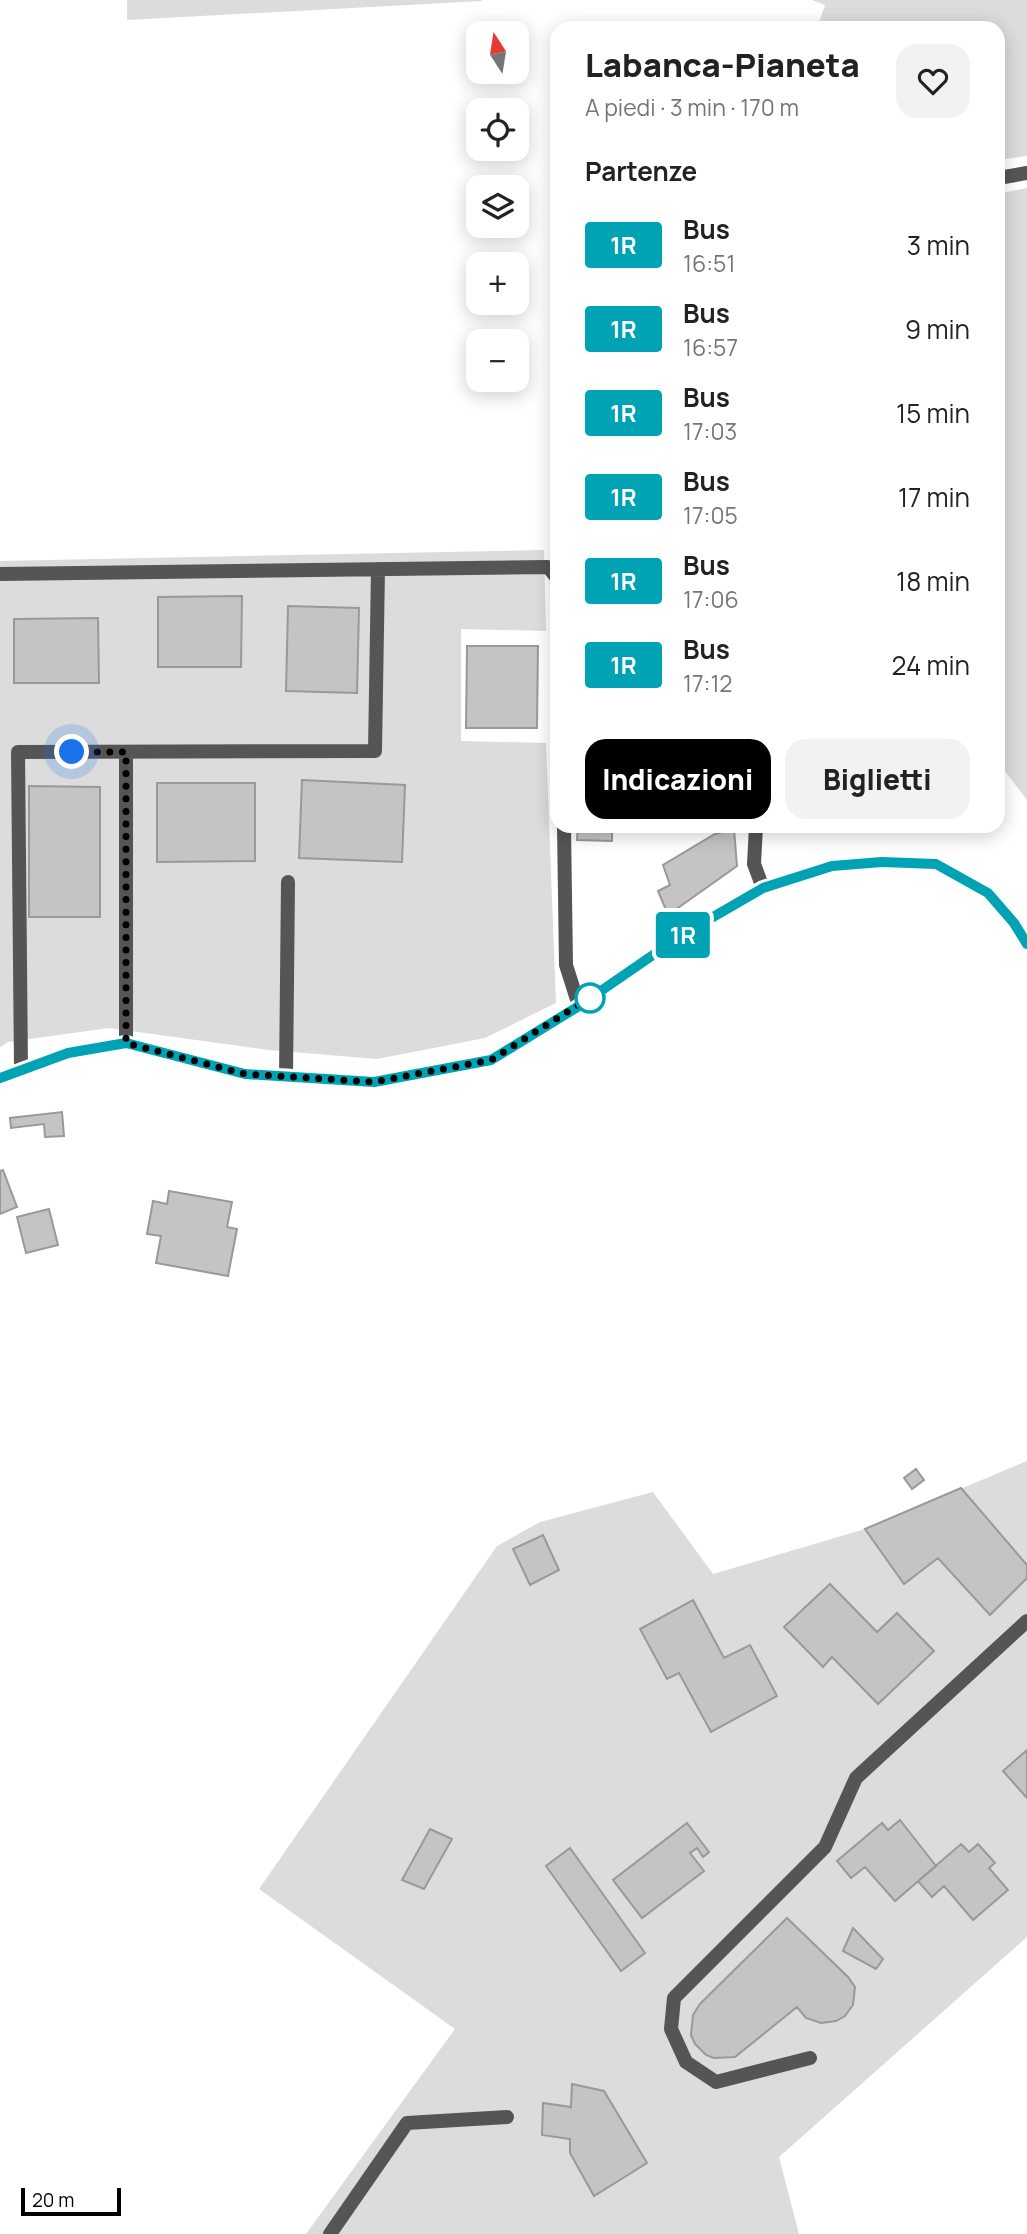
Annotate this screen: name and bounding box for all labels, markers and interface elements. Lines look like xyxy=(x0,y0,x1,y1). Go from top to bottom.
north arrow xyxy=(466,21,528,84)
map controls xyxy=(466,21,529,392)
text: Labanca-Pianeta xyxy=(585,42,860,87)
button: heart xyxy=(896,44,970,118)
text: A piedi · 3 min · 170 m xyxy=(585,91,799,123)
button: locate xyxy=(466,98,529,161)
text: Partenze xyxy=(585,153,697,189)
button: layers xyxy=(466,175,529,238)
text: Bus xyxy=(683,211,730,247)
text: 3 min xyxy=(907,227,970,263)
text: 1R xyxy=(610,228,637,261)
text: 16:51 xyxy=(683,247,735,279)
button: + xyxy=(466,252,529,315)
text: Bus xyxy=(683,295,730,331)
text: 9 min xyxy=(905,311,970,347)
text: 1R xyxy=(610,312,637,345)
button: − xyxy=(466,329,529,392)
text: 16:57 xyxy=(683,331,738,363)
text: Bus xyxy=(683,379,730,415)
text: 15 min xyxy=(896,395,970,431)
text: 1R xyxy=(610,396,637,429)
text: 17:03 xyxy=(683,415,737,447)
text: Bus xyxy=(683,463,730,499)
text: 17 min xyxy=(898,479,970,515)
text: 1R xyxy=(610,480,637,513)
text: 17:05 xyxy=(683,499,738,531)
text: Bus xyxy=(683,547,730,583)
text: 18 min xyxy=(896,563,970,599)
text: 1R xyxy=(610,564,637,597)
text: 17:06 xyxy=(683,583,739,615)
text: Bus xyxy=(683,631,730,667)
text: 24 min xyxy=(892,647,970,683)
text: 1R xyxy=(610,648,637,681)
text: 17:12 xyxy=(683,667,732,699)
your location xyxy=(54,734,89,769)
button: Indicazioni xyxy=(585,739,771,819)
button: Biglietti xyxy=(785,739,970,819)
line badge: 1R xyxy=(652,912,714,958)
text: 1R xyxy=(670,918,696,951)
unlabelled marker xyxy=(575,983,605,1013)
scale bar xyxy=(21,2185,121,2217)
text: 20 m xyxy=(32,2187,74,2213)

